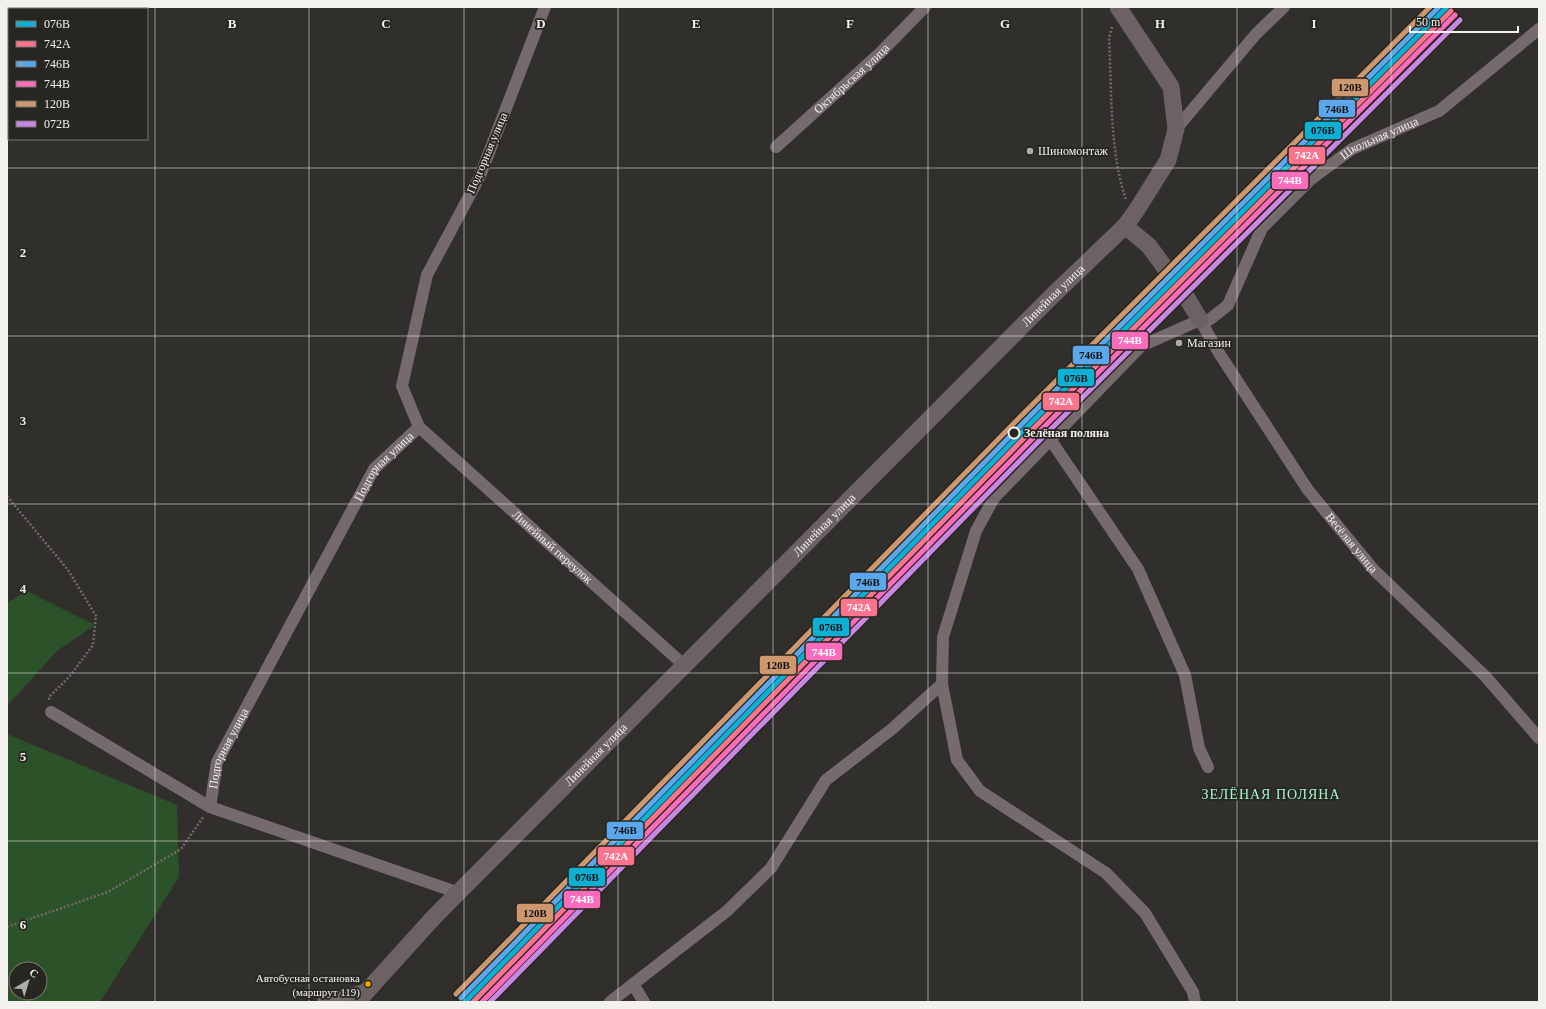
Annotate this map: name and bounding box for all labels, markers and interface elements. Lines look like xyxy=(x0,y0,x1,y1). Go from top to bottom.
legend xyxy=(8,8,148,140)
scale bar xyxy=(1410,8,1518,34)
text: 50 m xyxy=(1416,15,1441,29)
text: B xyxy=(228,16,237,31)
text: C xyxy=(381,16,391,31)
text: D xyxy=(536,16,546,31)
text: E xyxy=(692,16,700,31)
text: F xyxy=(846,16,854,31)
text: G xyxy=(1000,16,1010,31)
text: H xyxy=(1155,16,1165,31)
text: I xyxy=(1311,16,1317,31)
text: 076В xyxy=(44,17,70,31)
text: 742А xyxy=(44,37,71,51)
street label: Октябрьская улица xyxy=(811,40,893,116)
text: 746В xyxy=(44,57,70,71)
text: 744В xyxy=(44,77,70,91)
line badge: 120В xyxy=(1331,78,1369,97)
text: 120В xyxy=(1338,81,1363,93)
text: 120В xyxy=(44,97,70,111)
line badge: 746В xyxy=(1318,99,1356,118)
text: 746В xyxy=(1325,103,1350,115)
street label: Подгорная улица xyxy=(464,110,511,196)
street label: Школьная улица xyxy=(1337,114,1421,162)
text: 072В xyxy=(44,117,70,131)
line badge: 076В xyxy=(1304,121,1342,140)
text: 076В xyxy=(1311,124,1336,136)
place label: Шиномонтаж xyxy=(1038,144,1108,158)
marker: Шиномонтаж xyxy=(1025,146,1035,156)
line badge: 742А xyxy=(1288,146,1326,165)
text: 742А xyxy=(1295,149,1319,161)
line badge: 744В xyxy=(1271,171,1309,190)
text: 744В xyxy=(1278,174,1303,186)
text: 2 xyxy=(20,245,26,260)
street label: Линейная улица xyxy=(1019,261,1088,329)
line badge: 744В xyxy=(1111,331,1149,350)
text: 744В xyxy=(1118,334,1143,346)
place label: Магазин xyxy=(1187,336,1231,350)
marker: Магазин xyxy=(1174,338,1184,348)
line badge: 746В xyxy=(1072,345,1110,365)
text: 746В xyxy=(1079,349,1104,361)
line badge: 076В xyxy=(1057,368,1095,387)
text: 076В xyxy=(1064,372,1089,384)
line badge: 742А xyxy=(1042,392,1080,411)
text: 742А xyxy=(1049,395,1073,407)
text: 3 xyxy=(20,413,27,428)
marker: Зелёная поляна xyxy=(1007,426,1021,440)
place label: Зелёная поляна xyxy=(1024,426,1109,440)
street label: Подгорная улица xyxy=(351,428,417,504)
street label: Линейная улица xyxy=(790,490,859,559)
street label: Линейный переулок xyxy=(510,507,596,587)
street label: Весёлая улица xyxy=(1323,510,1381,576)
line badge: 746В xyxy=(849,572,887,591)
text: 746В xyxy=(856,576,881,588)
text: 4 xyxy=(20,581,27,596)
line badge: 742А xyxy=(840,598,878,617)
text: 742А xyxy=(847,601,871,613)
line badge: 076В xyxy=(812,617,850,637)
text: 076В xyxy=(819,621,844,633)
line badge: 744В xyxy=(805,642,843,661)
text: 744В xyxy=(812,646,837,658)
line badge: 120В xyxy=(759,655,797,675)
text: 120В xyxy=(766,659,791,671)
street label: Подгорная улица xyxy=(206,705,252,790)
street label: Линейная улица xyxy=(562,720,630,789)
text: 5 xyxy=(20,749,27,764)
district label: ЗЕЛЁНАЯ ПОЛЯНА xyxy=(1201,786,1341,802)
line badge: 746В xyxy=(606,821,644,840)
text: 746В xyxy=(613,824,638,836)
line badge: 742А xyxy=(597,846,635,866)
text: 742А xyxy=(604,850,628,862)
line badge: 076В xyxy=(568,867,606,887)
text: 076В xyxy=(575,871,600,883)
line badge: 744В xyxy=(563,890,601,909)
text: 744В xyxy=(570,893,595,905)
line badge: 120В xyxy=(516,903,554,923)
text: 120В xyxy=(523,907,548,919)
text: 6 xyxy=(20,917,27,932)
north arrow xyxy=(8,961,48,1001)
text: С xyxy=(27,966,41,980)
place label: Автобусная остановка (маршрут 119) xyxy=(256,972,360,999)
marker: Автобусная остановка (маршрут 119) xyxy=(363,979,373,989)

